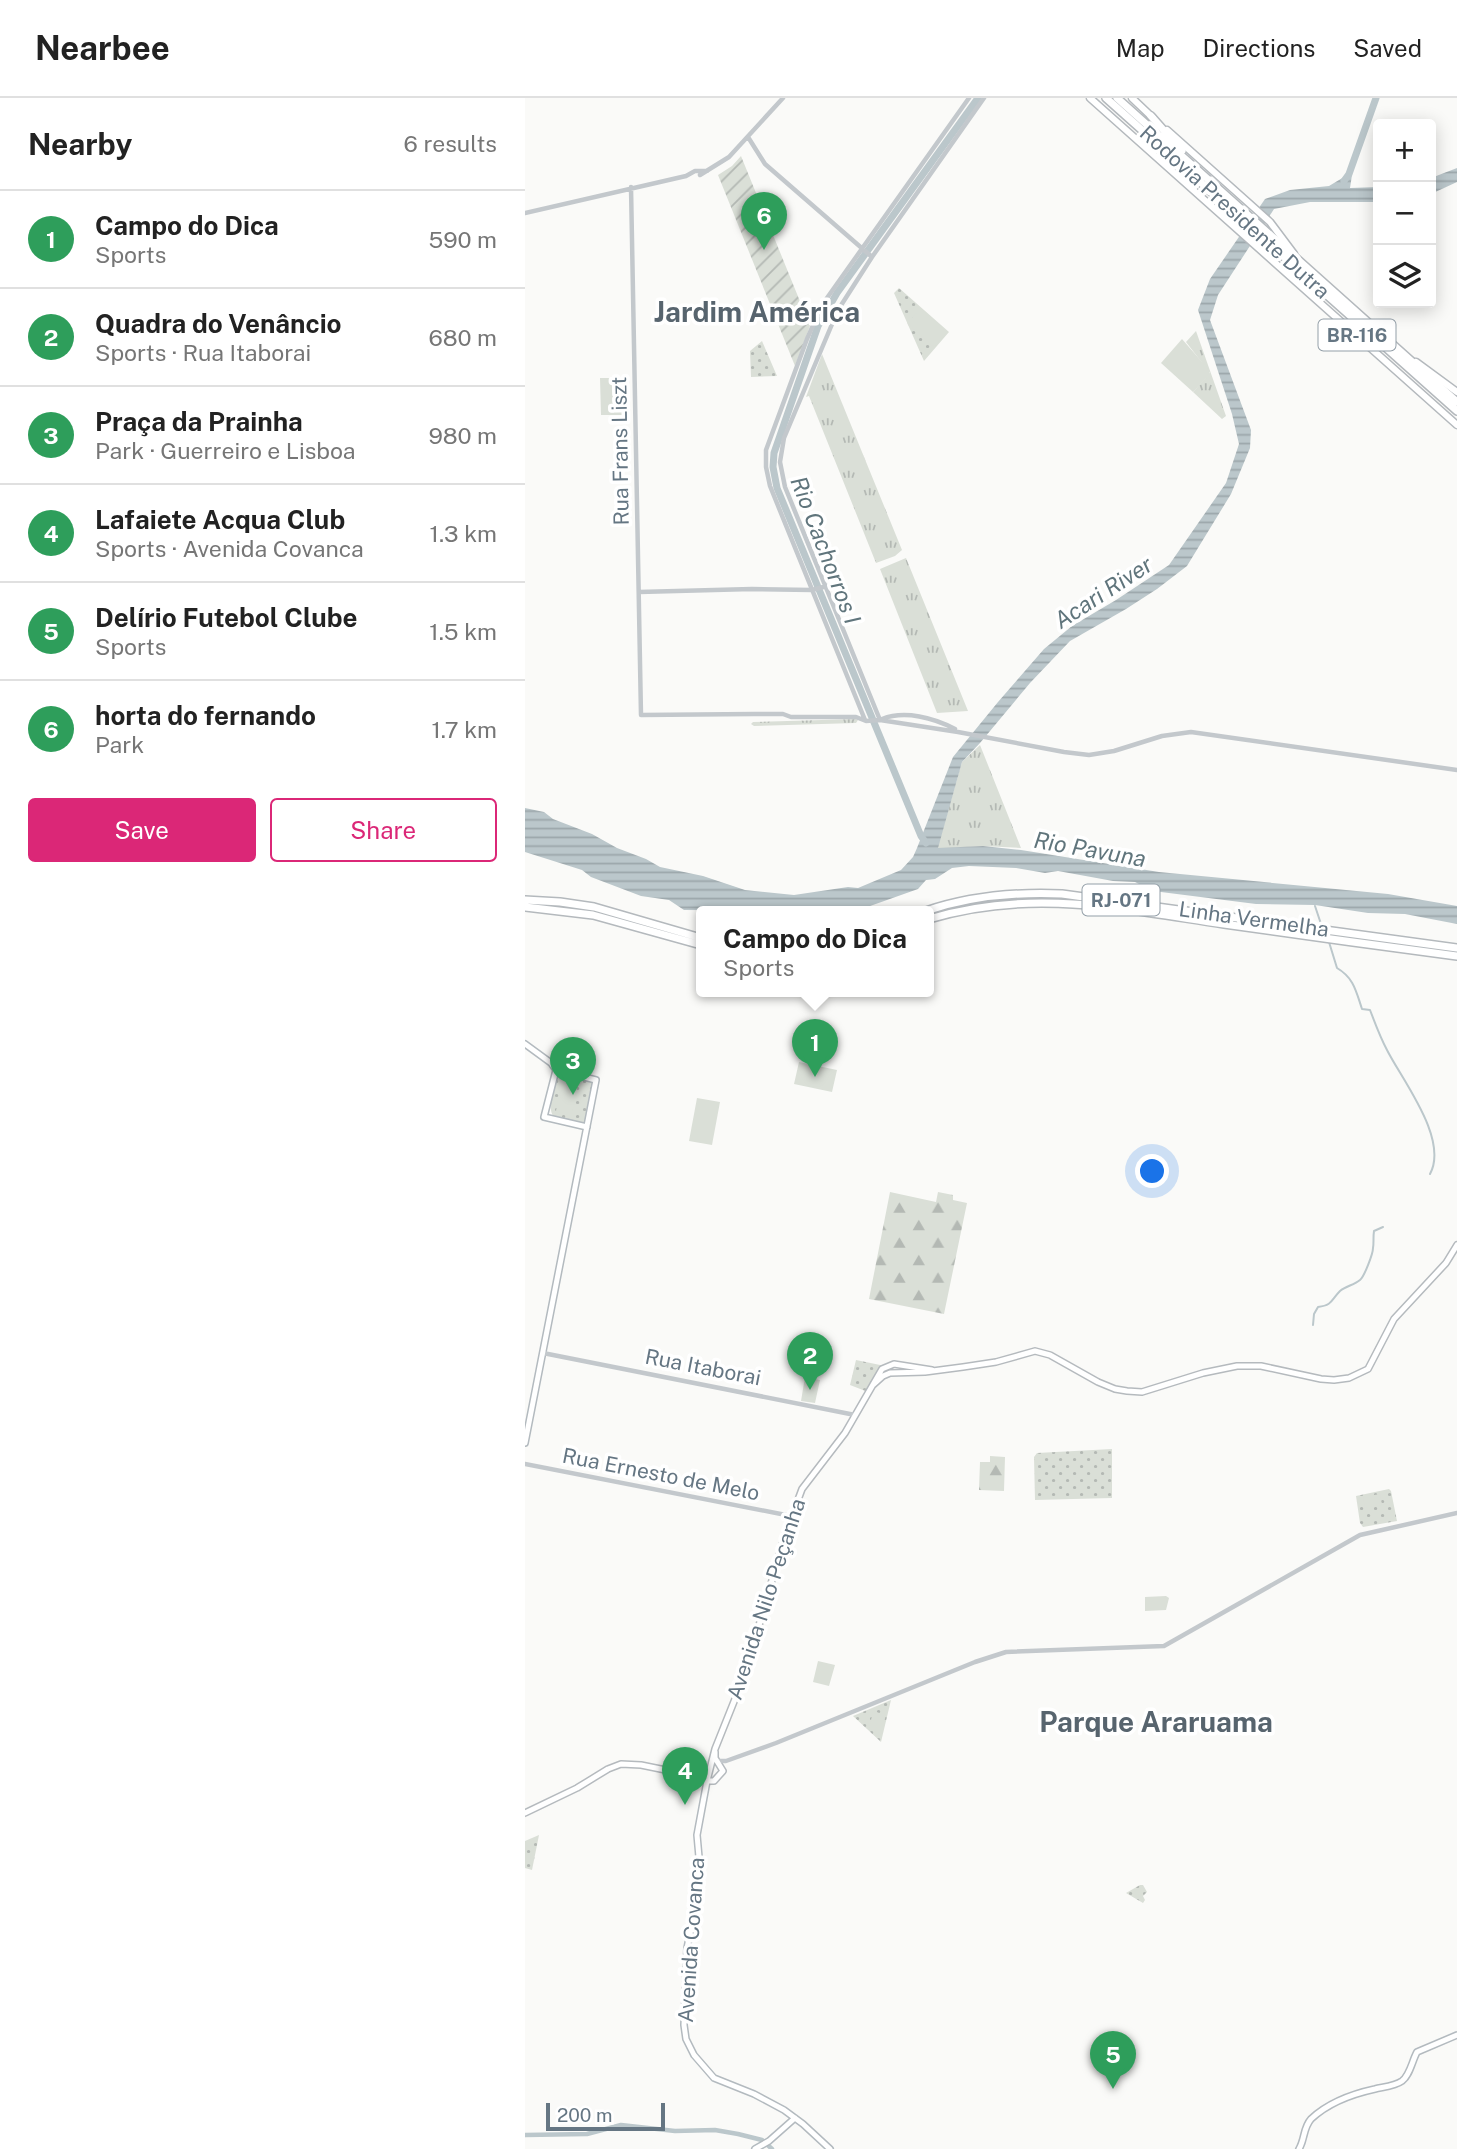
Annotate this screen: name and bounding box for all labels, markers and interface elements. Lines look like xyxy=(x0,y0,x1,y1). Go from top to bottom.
text: Nearbee xyxy=(35,29,170,67)
text: Map xyxy=(1116,34,1165,62)
text: Directions xyxy=(1203,34,1315,62)
text: Saved xyxy=(1353,34,1422,62)
map controls xyxy=(1373,119,1436,308)
button: + xyxy=(1373,119,1436,182)
street label: Rodovia Presidente Dutra xyxy=(1135,120,1335,304)
text: Nearby xyxy=(28,126,132,162)
text: 6 results xyxy=(404,130,497,157)
button: − xyxy=(1373,182,1436,245)
pin: 6 xyxy=(741,192,787,250)
text: Campo do Dica xyxy=(95,210,279,241)
text: 1 xyxy=(46,226,56,253)
text: 590 m xyxy=(428,226,497,253)
text: Sports xyxy=(95,241,166,268)
button: layers xyxy=(1373,245,1436,308)
district label: Jardim América xyxy=(654,295,860,328)
text: Quadra do Venâncio xyxy=(95,308,342,339)
road number: BR-116 xyxy=(1319,319,1395,350)
text: 2 xyxy=(44,324,58,351)
text: 680 m xyxy=(429,324,497,351)
text: Sports · Rua Itaborai xyxy=(95,339,311,366)
street label: Rua Frans Liszt xyxy=(606,376,634,526)
text: Praça da Prainha xyxy=(95,406,303,437)
text: 3 xyxy=(43,422,59,449)
text: 980 m xyxy=(428,422,497,449)
text: Park · Guerreiro e Lisboa xyxy=(95,437,356,464)
water label: Rio Cachorros I xyxy=(785,472,867,628)
text: Lafaiete Acqua Club xyxy=(95,504,345,535)
text: 4 xyxy=(43,520,59,547)
text: 1.3 km xyxy=(430,520,497,547)
text: Sports · Avenida Covanca xyxy=(95,535,364,562)
water label: Acari River xyxy=(1049,550,1158,634)
text: Delírio Futebol Clube xyxy=(95,602,358,633)
text: 5 xyxy=(43,618,59,645)
text: 1.5 km xyxy=(429,618,497,645)
text: Sports xyxy=(95,633,166,660)
text: horta do fernando xyxy=(95,700,316,731)
text: 6 xyxy=(43,716,59,743)
text: 1.7 km xyxy=(431,716,497,743)
text: Park xyxy=(95,731,144,758)
button: Save xyxy=(28,798,256,862)
button: Share xyxy=(270,798,497,862)
water label: Rio Pavuna xyxy=(1032,826,1148,872)
road number: RJ-071 xyxy=(1083,884,1159,916)
street label: Linha Vermelha xyxy=(1177,896,1331,942)
popup xyxy=(696,906,934,997)
text: Campo do Dica xyxy=(723,923,907,954)
text: Sports xyxy=(723,954,794,981)
pin: 1 xyxy=(792,1019,838,1077)
pin: 3 xyxy=(550,1037,596,1095)
your location xyxy=(1135,1154,1169,1188)
pin: 2 xyxy=(787,1332,833,1390)
street label: Rua Itaborai xyxy=(643,1344,763,1390)
street label: Rua Ernesto de Melo xyxy=(560,1443,762,1505)
street label: Avenida Nilo Peçanha xyxy=(722,1495,810,1703)
district label: Parque Araruama xyxy=(1039,1705,1273,1738)
pin: 4 xyxy=(662,1747,708,1805)
street label: Avenida Covanca xyxy=(673,1857,709,2023)
pin: 5 xyxy=(1090,2031,1136,2089)
scale bar xyxy=(546,2100,665,2132)
text: 200 m xyxy=(557,2104,613,2126)

